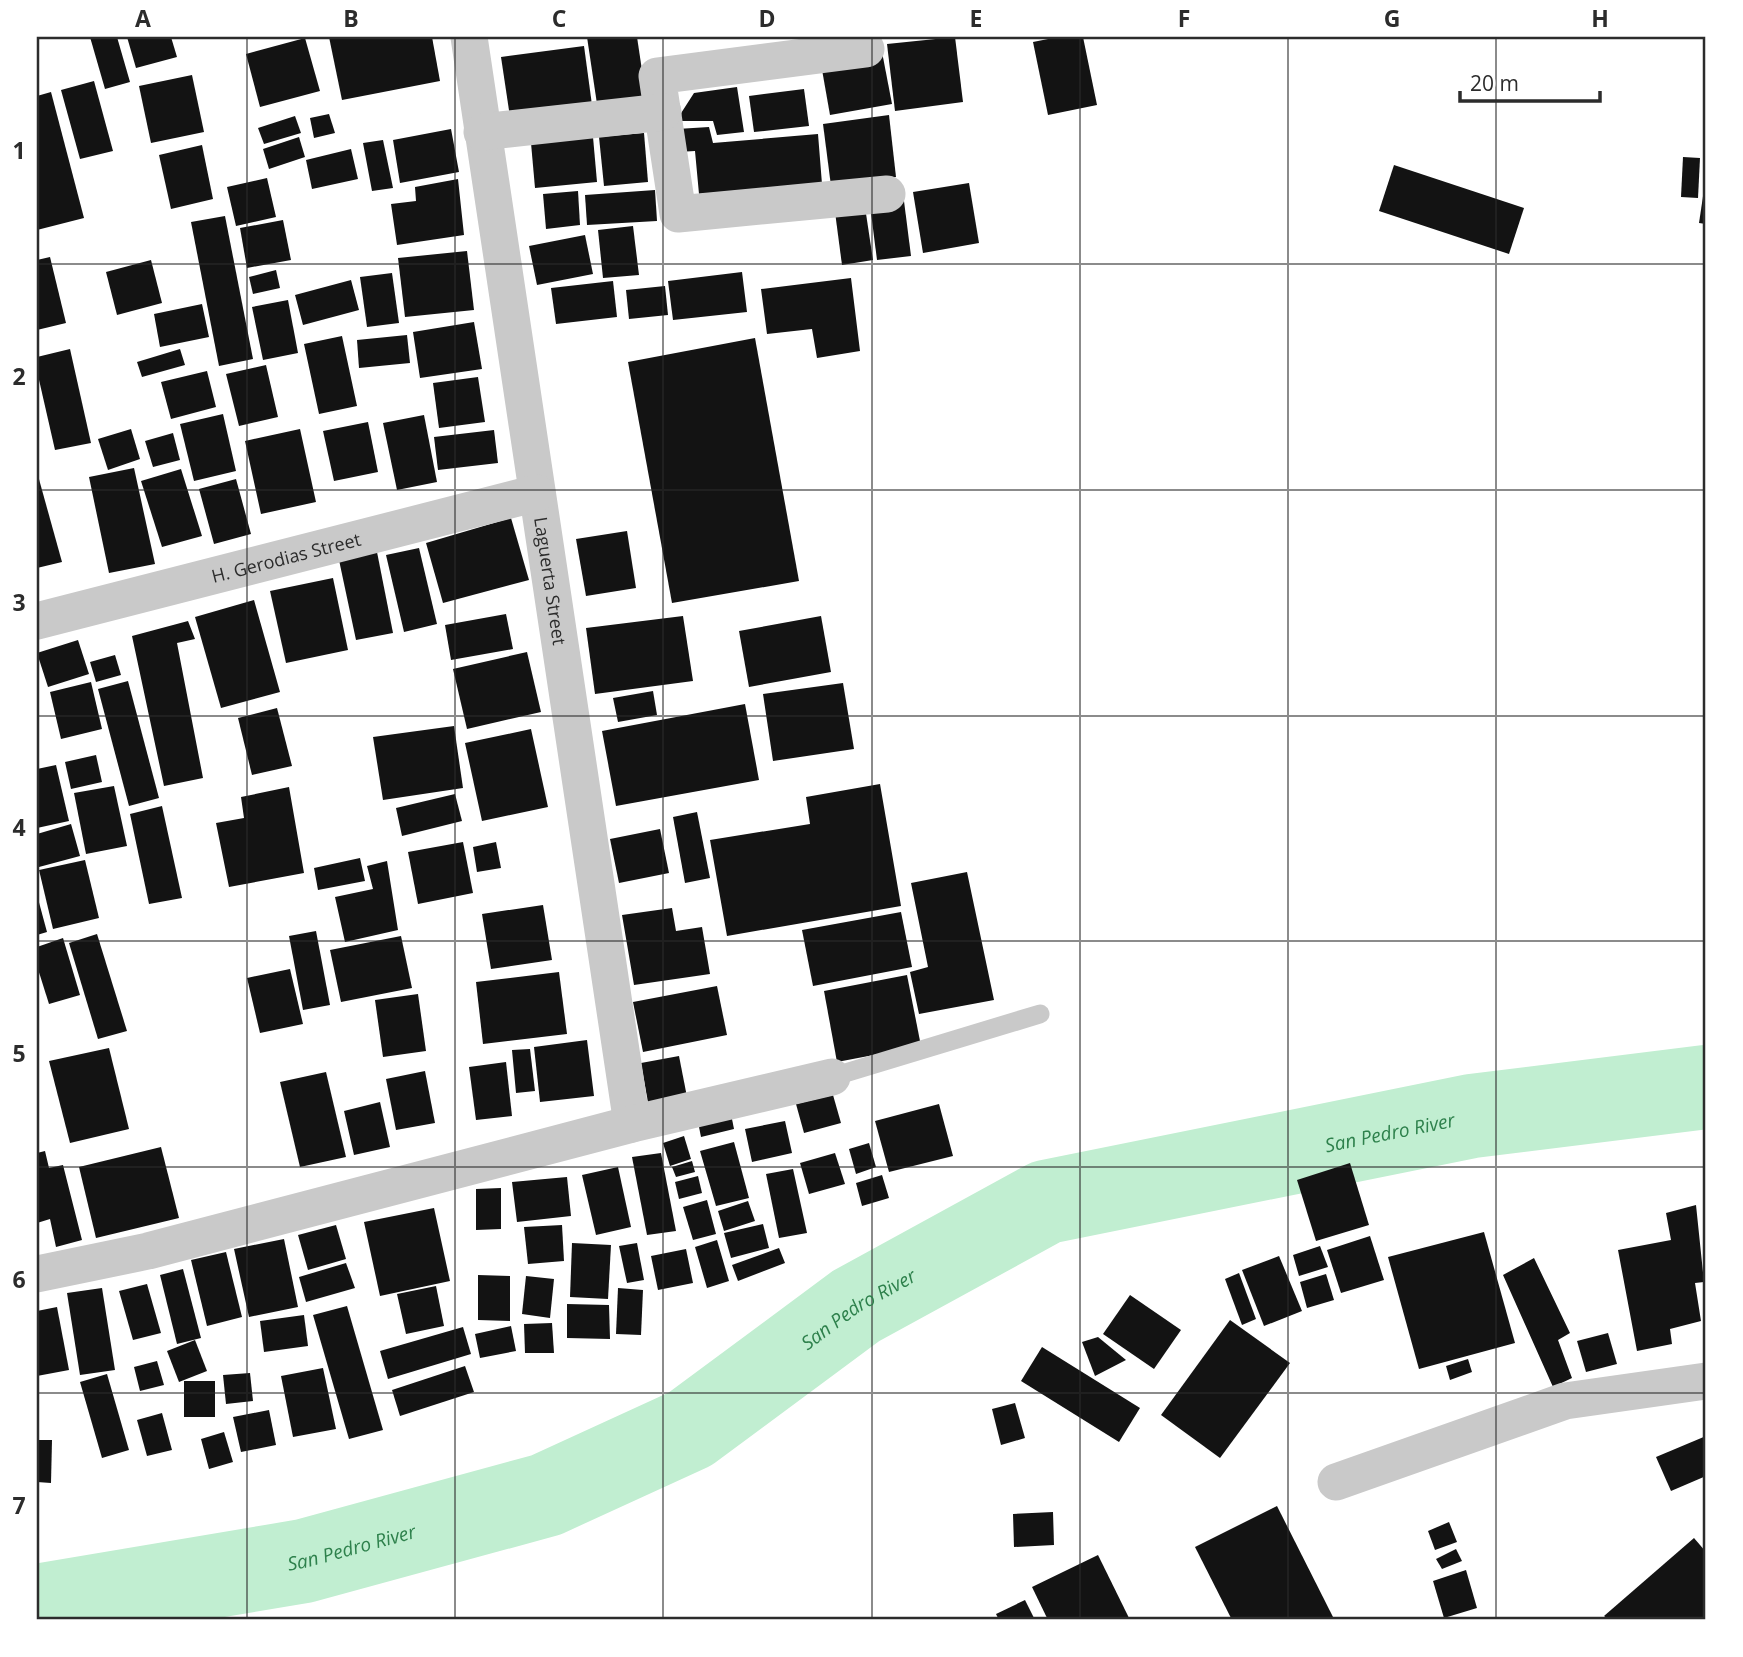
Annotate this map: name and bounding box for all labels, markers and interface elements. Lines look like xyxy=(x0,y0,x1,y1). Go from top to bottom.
text: A xyxy=(135,2,151,34)
text: B xyxy=(343,2,359,34)
text: C xyxy=(552,2,566,34)
text: D xyxy=(758,2,776,34)
text: E xyxy=(970,2,982,34)
text: F xyxy=(1178,2,1190,34)
text: G xyxy=(1384,2,1400,34)
text: H xyxy=(1591,2,1609,34)
scale bar xyxy=(1460,60,1600,104)
text: 20 m xyxy=(1470,69,1519,97)
text: 1 xyxy=(12,134,26,166)
text: 2 xyxy=(12,360,26,392)
street label: Laguerta Street xyxy=(529,515,572,647)
street label: H. Gerodias Street xyxy=(209,527,363,588)
text: 3 xyxy=(12,586,26,618)
text: 4 xyxy=(12,811,26,843)
text: 5 xyxy=(12,1037,26,1069)
water label: San Pedro River xyxy=(1323,1106,1459,1158)
water label: San Pedro River xyxy=(796,1262,922,1356)
text: 6 xyxy=(12,1263,26,1295)
text: 7 xyxy=(12,1489,26,1521)
water label: San Pedro River xyxy=(285,1518,420,1577)

